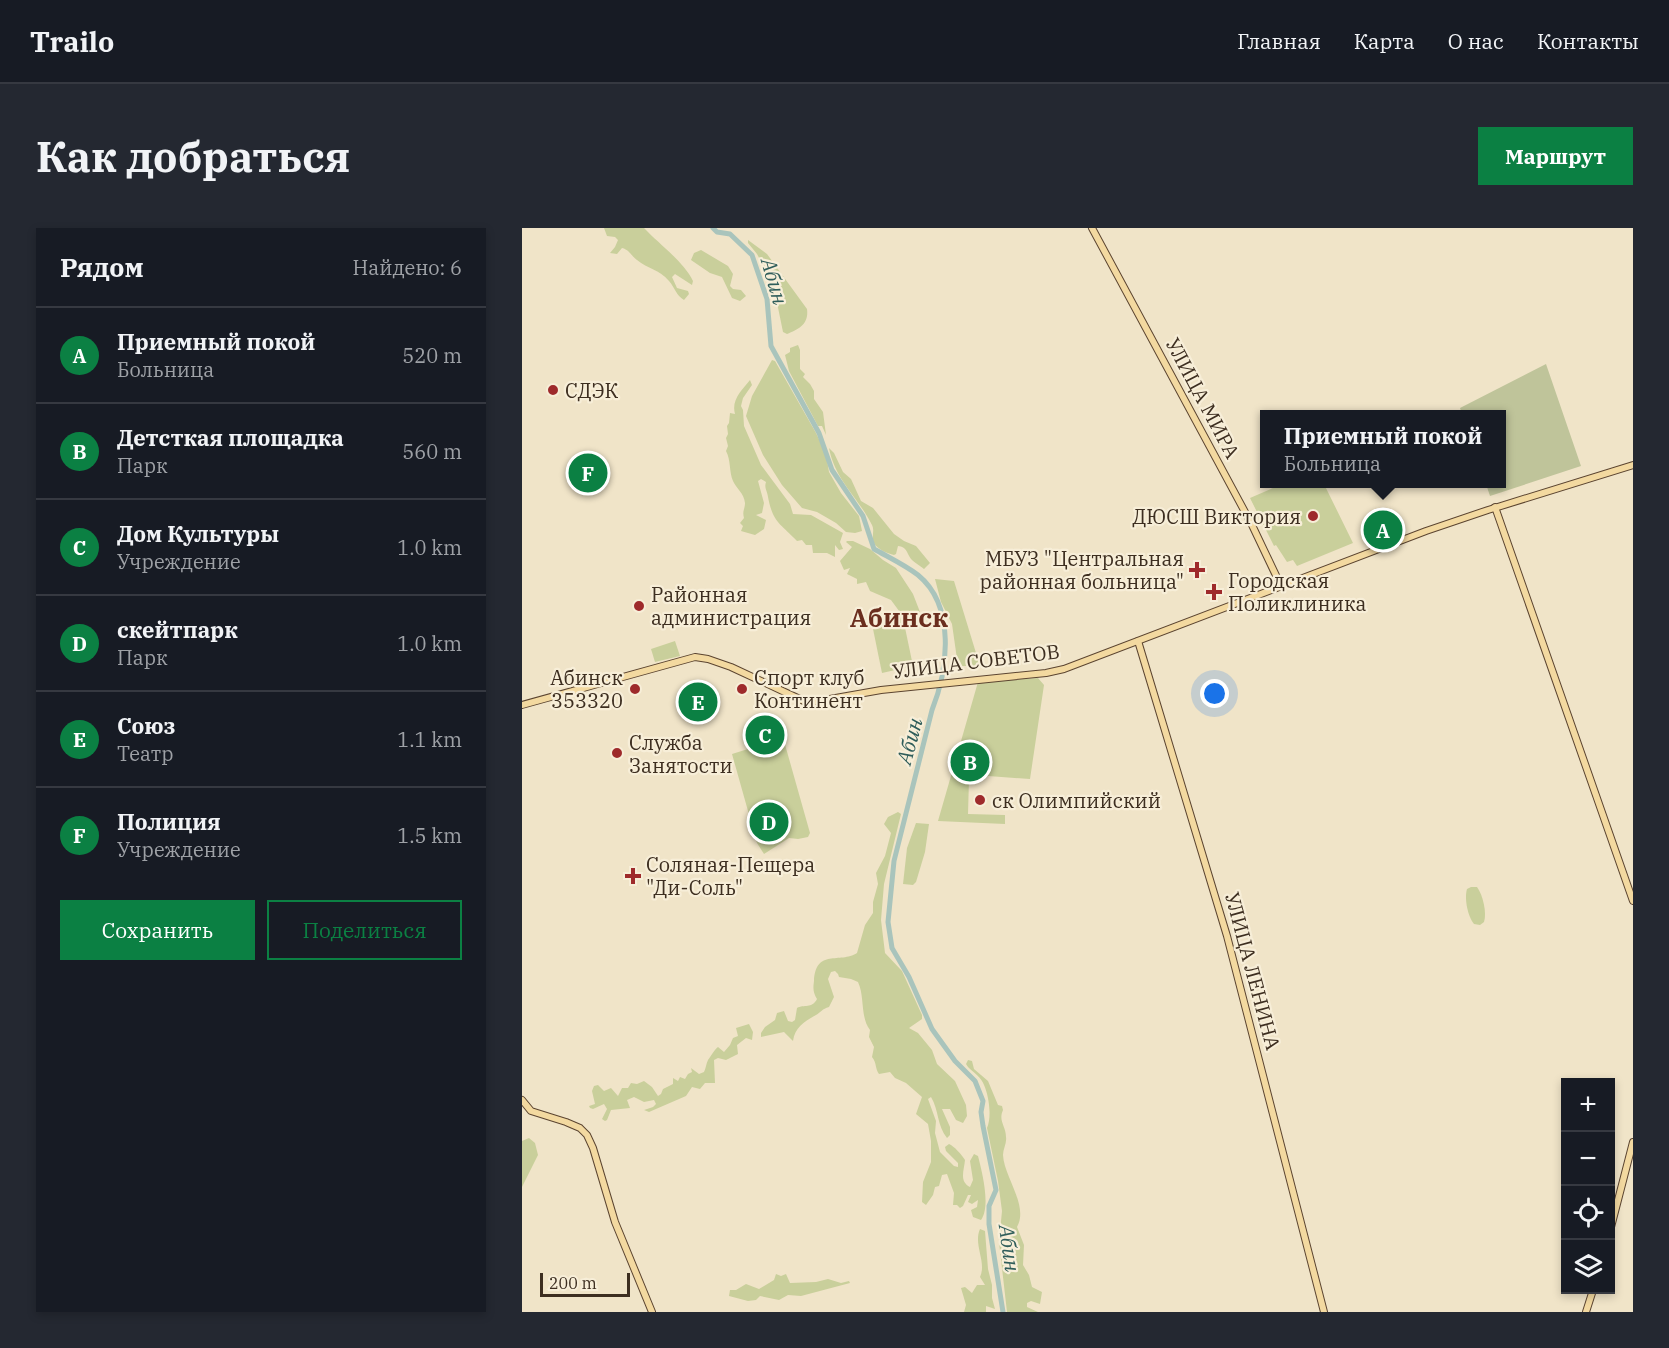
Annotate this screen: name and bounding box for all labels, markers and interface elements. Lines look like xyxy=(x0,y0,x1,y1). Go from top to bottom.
text: Trailo xyxy=(30,23,114,60)
text: Главная xyxy=(1237,27,1321,55)
text: Карта xyxy=(1354,27,1415,55)
text: О нас xyxy=(1448,27,1504,55)
text: Контакты xyxy=(1537,27,1639,55)
button: Маршрут xyxy=(1478,127,1633,185)
text: Как добраться xyxy=(36,129,350,184)
text: Рядом xyxy=(60,250,144,284)
water label: Абин xyxy=(754,253,795,308)
text: Найдено: 6 xyxy=(353,254,462,281)
text: Приемный покой xyxy=(117,327,315,356)
street label: УЛИЦА МИРА xyxy=(1160,333,1246,463)
text: A xyxy=(73,342,86,369)
text: 520 m xyxy=(402,342,462,369)
text: Больница xyxy=(117,356,214,383)
place label: СДЭК xyxy=(565,377,619,404)
marker: СДЭК xyxy=(546,383,560,397)
popup xyxy=(1260,410,1506,488)
text: Приемный покой xyxy=(1284,421,1482,450)
text: Детсткая площадка xyxy=(117,423,344,452)
text: B xyxy=(72,438,87,465)
text: 560 m xyxy=(402,438,462,465)
pin: F xyxy=(568,450,608,496)
text: Больница xyxy=(1284,450,1381,477)
text: Парк xyxy=(117,452,168,479)
place label: ДЮСШ Виктория xyxy=(1132,503,1301,530)
pin: A xyxy=(1364,508,1402,552)
marker: ДЮСШ Виктория xyxy=(1306,509,1320,523)
text: Дом Культуры xyxy=(117,519,279,548)
text: C xyxy=(73,534,86,561)
text: 1.0 km xyxy=(397,534,462,561)
place label: МБУЗ "Центральная районная больница" xyxy=(980,545,1184,595)
text: Учреждение xyxy=(117,548,241,575)
marker: МБУЗ "Центральная районная больница" xyxy=(1188,561,1206,579)
place label: Городская Поликлиника xyxy=(1228,567,1366,617)
place label: Районная администрация xyxy=(651,581,811,631)
marker: Городская Поликлиника xyxy=(1205,583,1223,601)
marker: Районная администрация xyxy=(632,599,646,613)
district label: Абинск xyxy=(850,600,948,634)
text: скейтпарк xyxy=(117,615,238,644)
text: D xyxy=(72,630,87,657)
text: 1.0 km xyxy=(397,630,462,657)
street label: УЛИЦА СОВЕТОВ xyxy=(891,637,1061,685)
text: Парк xyxy=(117,644,168,671)
place label: Абинск 353320 xyxy=(550,664,623,714)
place label: Спорт клуб Континент xyxy=(754,664,864,714)
your location xyxy=(1200,679,1229,708)
pin: E xyxy=(678,680,717,724)
marker: Абинск 353320 xyxy=(628,682,642,696)
marker: Спорт клуб Континент xyxy=(735,682,749,696)
text: Союз xyxy=(117,711,175,740)
pin: C xyxy=(746,712,784,758)
water label: Абин xyxy=(889,715,929,769)
text: E xyxy=(73,726,86,753)
text: 1.1 km xyxy=(397,726,462,753)
place label: Служба Занятости xyxy=(629,729,733,779)
text: Театр xyxy=(117,740,174,767)
pin: B xyxy=(950,740,990,784)
marker: Служба Занятости xyxy=(610,746,624,760)
place label: ск Олимпийский xyxy=(992,787,1161,814)
marker: ск Олимпийский xyxy=(973,793,987,807)
pin: D xyxy=(750,800,788,844)
text: Полиция xyxy=(117,807,221,836)
text: F xyxy=(73,822,86,849)
text: 1.5 km xyxy=(397,822,462,849)
text: Учреждение xyxy=(117,836,241,863)
place label: Соляная-Пещера "Ди-Соль" xyxy=(646,851,815,901)
marker: Соляная-Пещера "Ди-Соль" xyxy=(624,867,642,885)
street label: УЛИЦА ЛЕНИНА xyxy=(1219,889,1287,1053)
button: Сохранить xyxy=(60,900,255,960)
button: Поделиться xyxy=(267,900,462,960)
map controls xyxy=(1561,1078,1615,1294)
button: + xyxy=(1561,1078,1615,1132)
button: − xyxy=(1561,1132,1615,1186)
button: locate xyxy=(1561,1186,1615,1240)
water label: Абин xyxy=(993,1221,1027,1273)
button: layers xyxy=(1561,1240,1615,1294)
scale bar xyxy=(540,1270,630,1298)
text: 200 m xyxy=(549,1273,597,1293)

